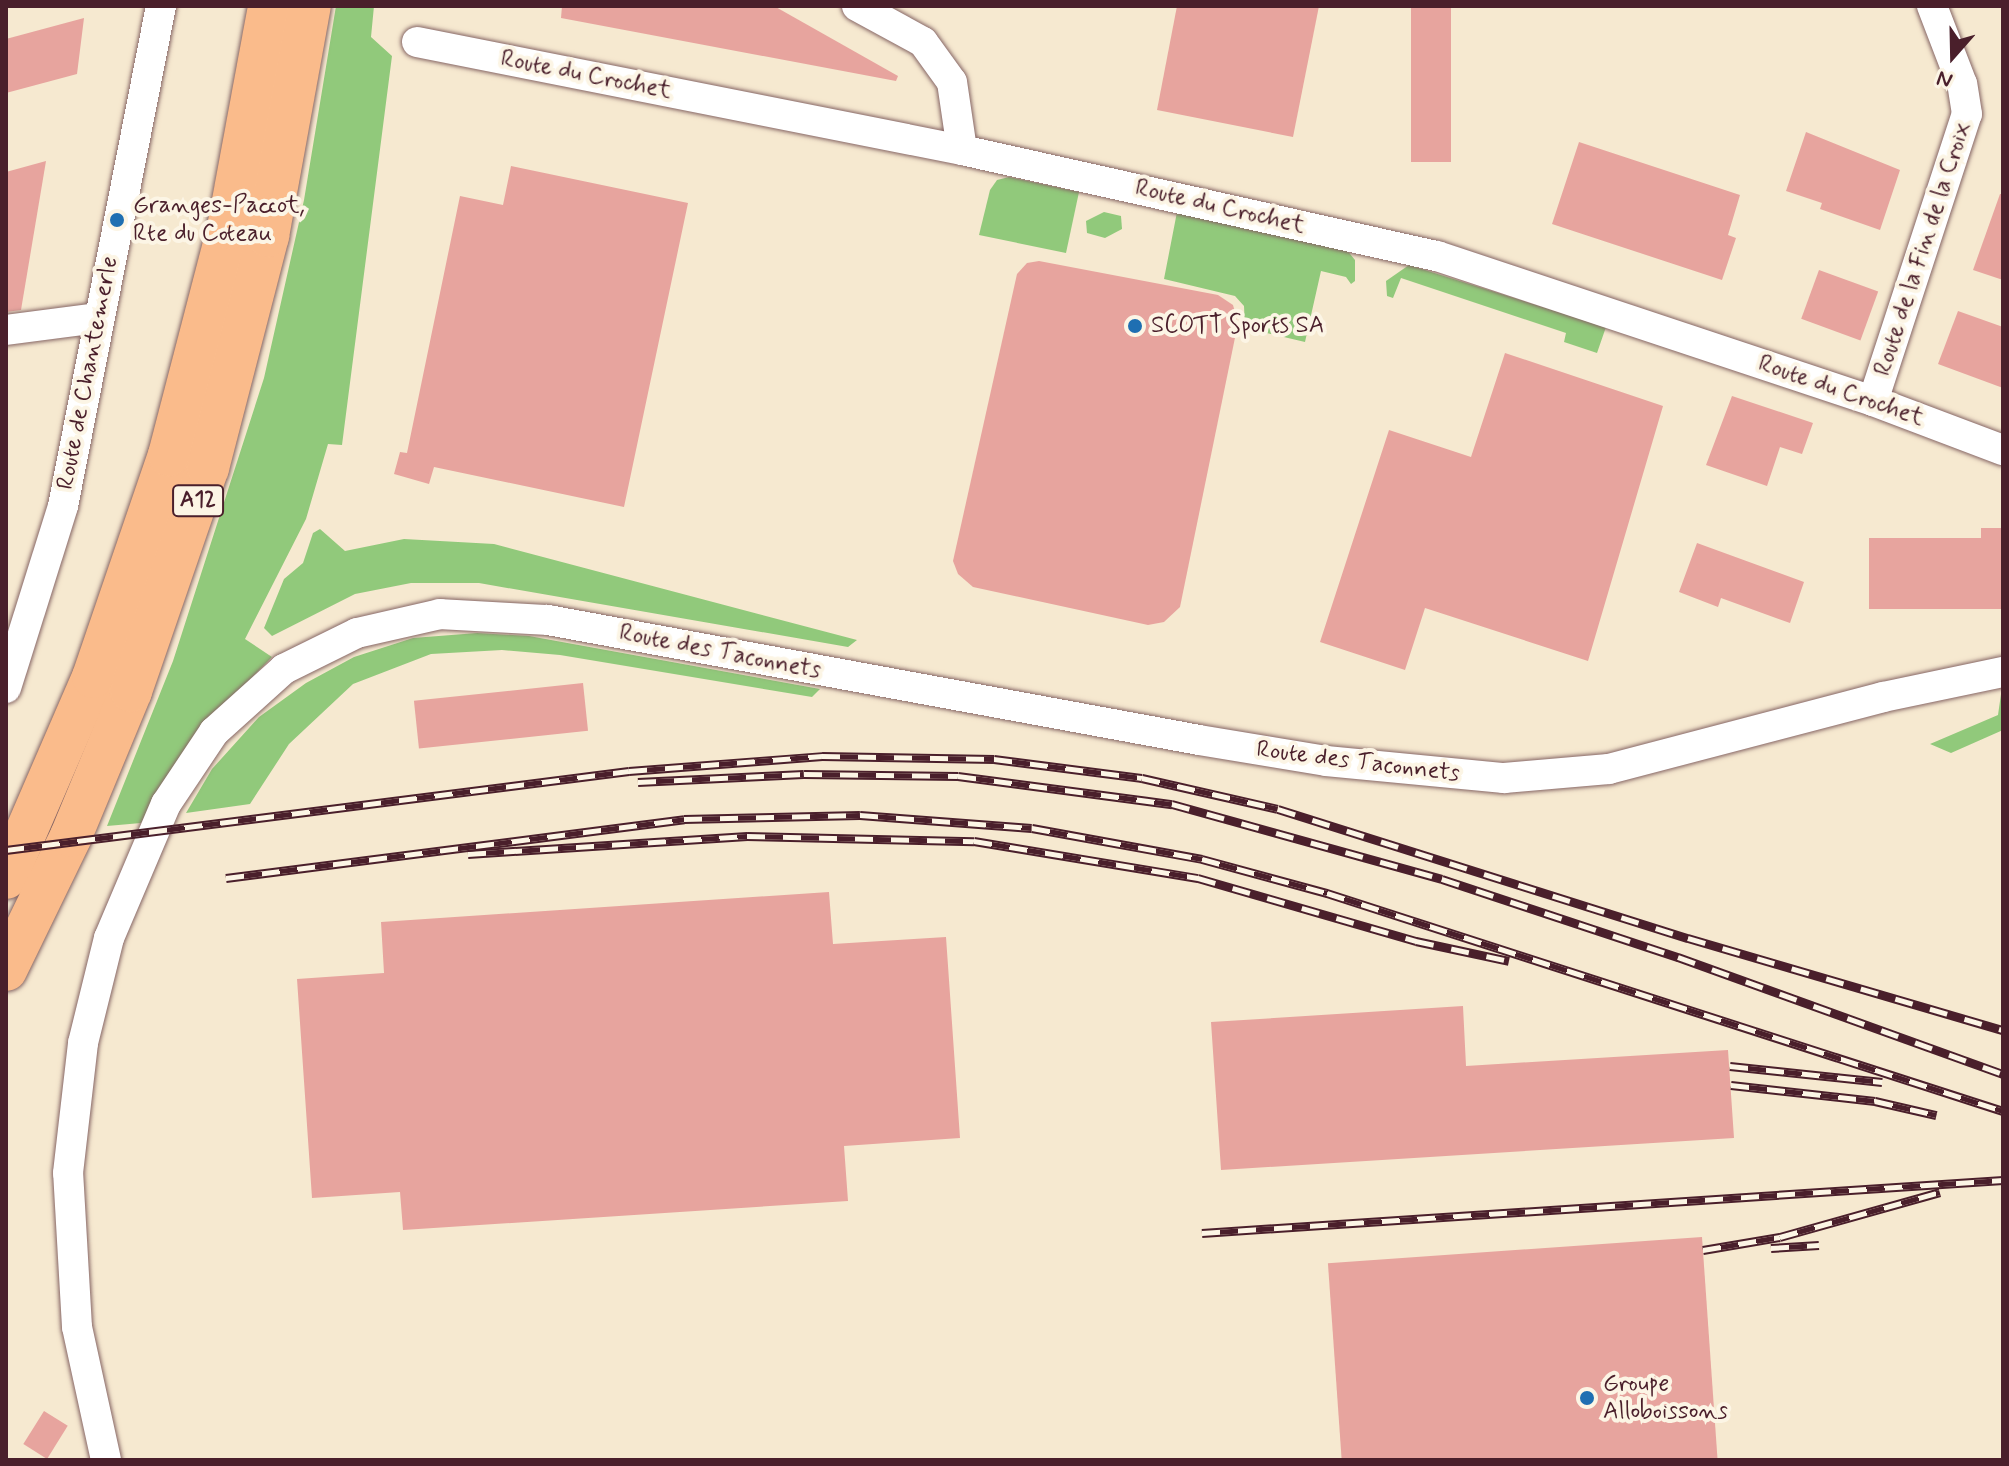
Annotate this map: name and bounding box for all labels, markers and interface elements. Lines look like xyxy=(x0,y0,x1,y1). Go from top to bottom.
north arrow xyxy=(1913,16,1993,96)
street label: Route du Crochet xyxy=(499,44,673,106)
text: N xyxy=(1933,63,1956,94)
street label: Route de la Fin de la Croix xyxy=(1869,121,1977,377)
street label: Route du Crochet xyxy=(1133,174,1307,240)
place label: Granges-Paccot, Rte du Coteau xyxy=(133,192,305,248)
marker: Granges-Paccot, Rte du Coteau xyxy=(108,211,126,229)
street label: Route de Chantemerle xyxy=(51,254,125,492)
place label: SCOTT Sports SA xyxy=(1151,312,1334,340)
marker: SCOTT Sports SA xyxy=(1126,317,1144,335)
street label: Route du Crochet xyxy=(1755,349,1927,433)
road number: A12 xyxy=(172,483,224,519)
street label: Route des Taconnets xyxy=(618,619,822,685)
street label: Route des Taconnets xyxy=(1256,735,1460,789)
place label: Groupe Alloboissons xyxy=(1603,1370,1728,1426)
marker: Groupe Alloboissons xyxy=(1578,1389,1596,1407)

